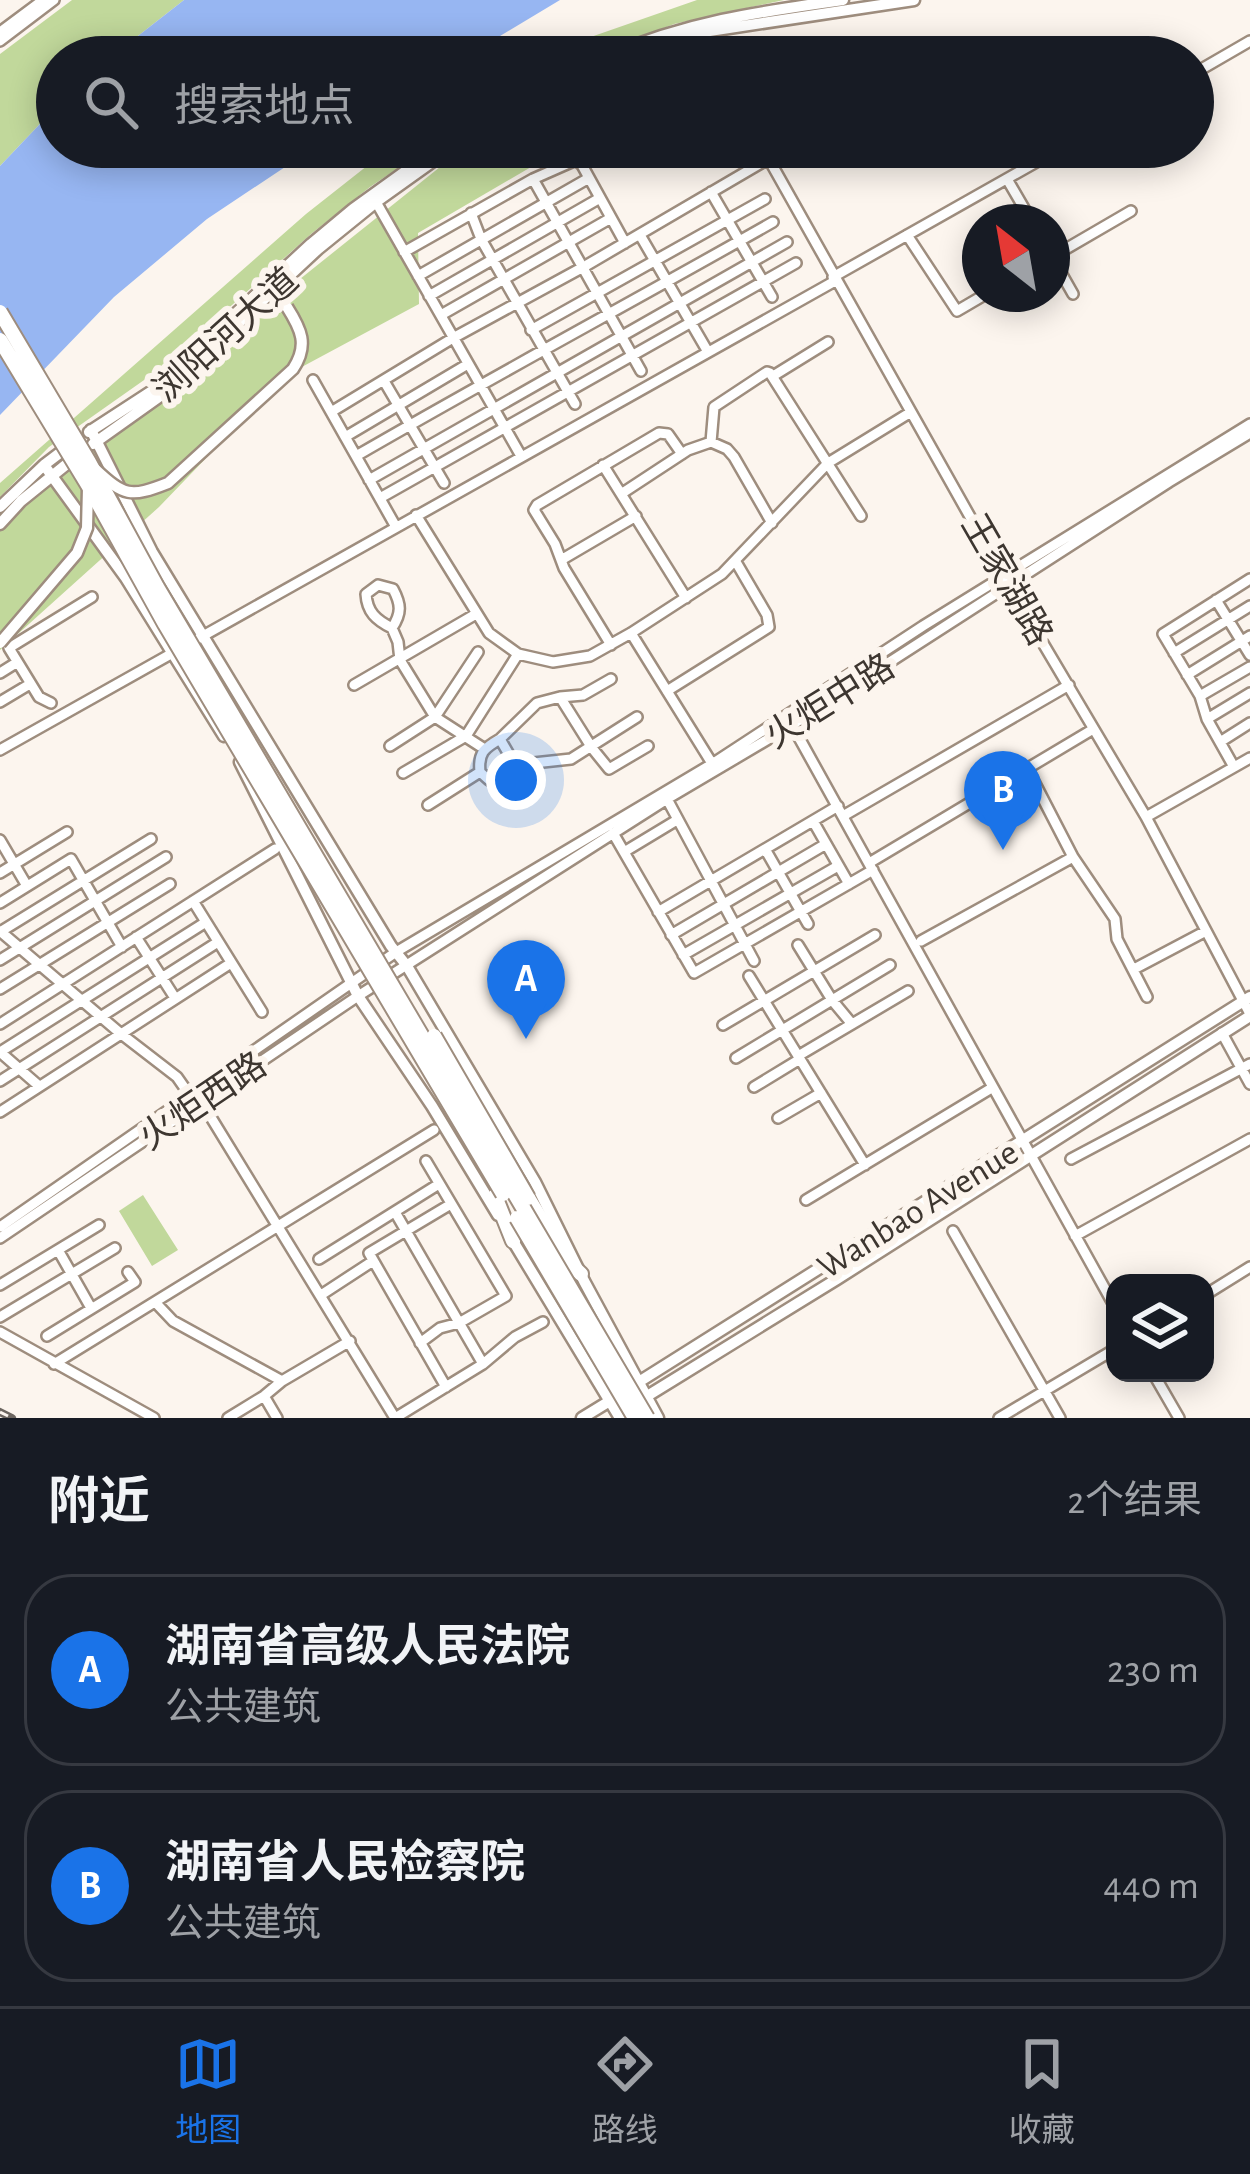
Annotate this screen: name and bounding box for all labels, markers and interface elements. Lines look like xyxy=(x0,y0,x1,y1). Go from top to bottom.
search box xyxy=(36,36,1214,168)
icon: search xyxy=(78,69,144,135)
text: 搜索地点 xyxy=(174,85,354,130)
north arrow xyxy=(962,204,1070,312)
street label: 浏阳河大道 xyxy=(146,260,305,409)
street label: 王家湖路 xyxy=(955,508,1060,651)
street label: 火炬中路 xyxy=(758,647,901,755)
your location xyxy=(486,750,546,810)
pin: B xyxy=(964,751,1042,850)
pin: A xyxy=(487,940,565,1039)
street label: 火炬西路 xyxy=(132,1045,273,1157)
street label: Wanbao Avenue xyxy=(812,1134,1025,1286)
map controls xyxy=(1106,1274,1214,1382)
button: layers xyxy=(1106,1274,1214,1382)
text: 附近 xyxy=(48,1477,150,1528)
text: 2个结果 xyxy=(1067,1482,1202,1521)
text: 湖南省高级人民法院 xyxy=(165,1625,570,1670)
text: A xyxy=(78,1651,102,1690)
text: 230 m xyxy=(1107,1651,1199,1690)
text: 公共建筑 xyxy=(165,1689,321,1728)
text: 湖南省人民检察院 xyxy=(165,1841,525,1886)
text: B xyxy=(79,1867,101,1906)
text: 440 m xyxy=(1103,1867,1199,1906)
text: 公共建筑 xyxy=(165,1905,321,1944)
tab: 地图 xyxy=(175,2031,241,2152)
tab: 路线 xyxy=(592,2031,658,2152)
tab: 收藏 xyxy=(1009,2031,1075,2152)

